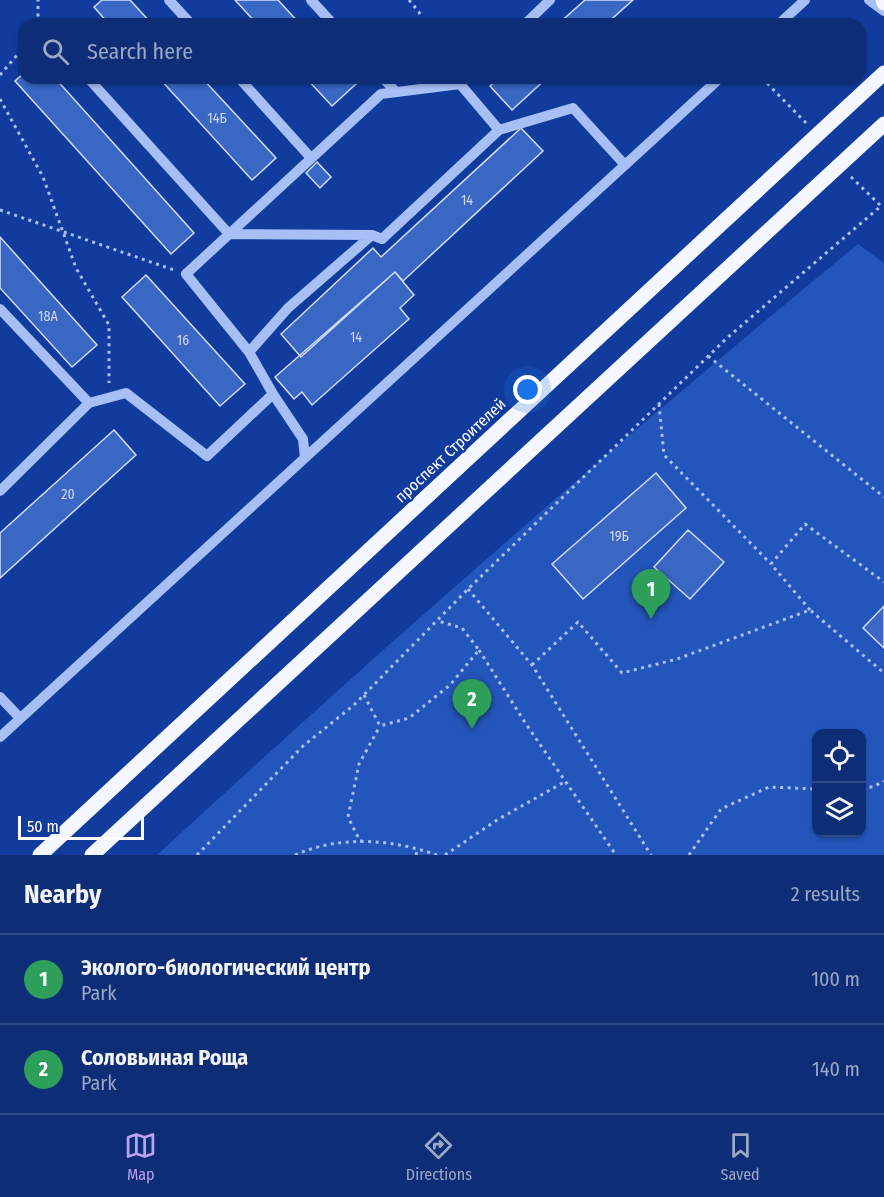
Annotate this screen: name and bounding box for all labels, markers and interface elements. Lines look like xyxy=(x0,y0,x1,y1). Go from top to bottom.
search box xyxy=(18,18,866,84)
icon: search xyxy=(39,35,72,68)
text: Search here xyxy=(87,38,193,65)
house number: 14Б xyxy=(207,110,227,127)
house number: 14 xyxy=(461,192,473,209)
house number: 18А xyxy=(38,308,59,325)
house number: 14 xyxy=(350,329,362,346)
house number: 16 xyxy=(177,332,189,349)
your location xyxy=(513,375,542,404)
street label: проспект Строителей xyxy=(391,394,510,507)
house number: 20 xyxy=(61,486,75,503)
house number: 19Б xyxy=(609,528,629,545)
pin: 1 xyxy=(632,570,670,619)
pin: 2 xyxy=(452,680,492,729)
map controls xyxy=(812,729,866,837)
button: locate xyxy=(812,729,866,783)
button: layers xyxy=(812,783,866,837)
scale bar xyxy=(18,813,144,840)
text: 50 m xyxy=(27,817,59,836)
text: Nearby xyxy=(24,879,101,910)
text: 2 results xyxy=(791,882,860,906)
text: Эколого-биологический центр xyxy=(81,954,370,981)
text: 1 xyxy=(39,967,48,991)
text: 100 m xyxy=(811,967,860,991)
text: Park xyxy=(81,981,117,1005)
text: Соловьиная Роща xyxy=(81,1044,248,1071)
text: 2 xyxy=(39,1057,48,1081)
text: 140 m xyxy=(812,1057,860,1081)
text: Park xyxy=(81,1071,117,1095)
tab: Map xyxy=(124,1129,157,1184)
tab: Directions xyxy=(406,1129,472,1184)
tab: Saved xyxy=(721,1129,760,1184)

